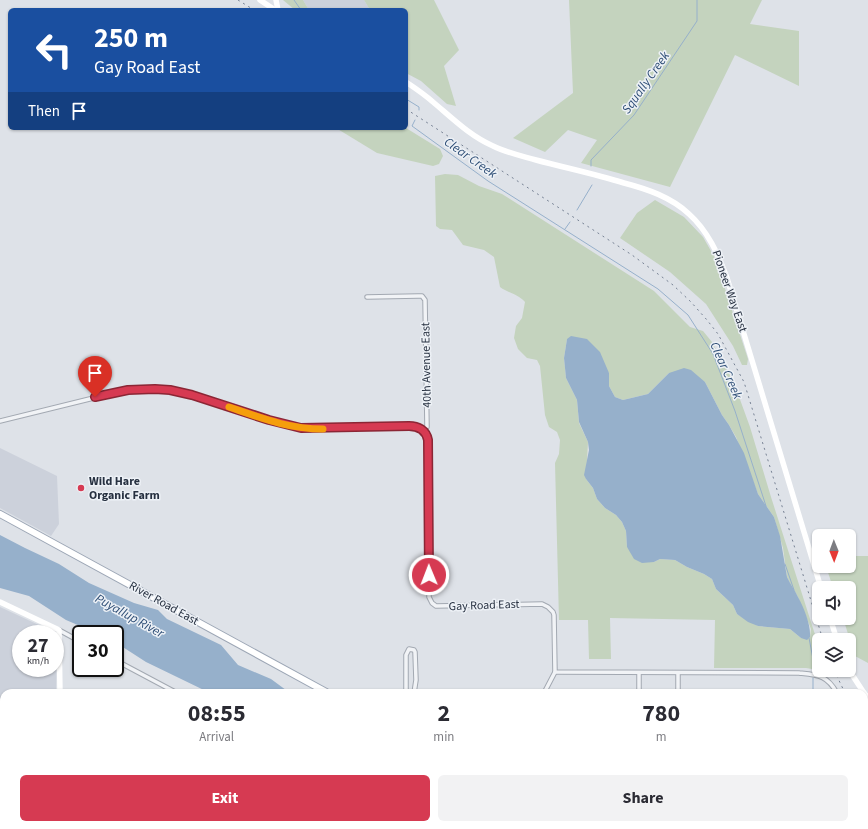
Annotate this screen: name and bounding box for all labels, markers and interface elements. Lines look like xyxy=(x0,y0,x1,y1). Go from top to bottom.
text: 250 m xyxy=(94,18,168,58)
icon: left xyxy=(28,24,80,76)
water label: Squally Creek xyxy=(618,47,674,117)
text: Gay Road East xyxy=(94,55,200,80)
icon: arrive xyxy=(68,100,90,122)
text: Then xyxy=(28,101,60,122)
water label: Clear Creek xyxy=(440,133,501,183)
street label: Pioneer Way East xyxy=(708,248,752,334)
street label: 40th Avenue East xyxy=(417,322,436,408)
water label: Clear Creek xyxy=(706,339,747,403)
pin xyxy=(78,356,112,397)
icon: arrive xyxy=(84,362,106,384)
place label: Wild Hare Organic Farm xyxy=(89,473,160,504)
marker: Wild Hare Organic Farm xyxy=(76,483,86,493)
north arrow xyxy=(812,529,856,573)
map controls xyxy=(812,529,856,677)
position arrow xyxy=(408,554,450,596)
street label: River Road East xyxy=(126,577,202,630)
button: sound xyxy=(812,581,856,625)
water label: Puyallup River xyxy=(92,590,168,642)
street label: Gay Road East xyxy=(448,596,520,615)
speed limit sign: 30 xyxy=(72,625,124,677)
text: 27 xyxy=(27,632,49,660)
button: layers xyxy=(812,633,856,677)
text: km/h xyxy=(27,654,49,668)
text: 08:55 xyxy=(188,696,246,731)
text: 2 xyxy=(438,696,450,731)
text: 780 xyxy=(642,696,680,731)
text: Arrival xyxy=(199,728,234,746)
text: min xyxy=(433,728,454,746)
text: m xyxy=(656,728,667,746)
button: Exit xyxy=(20,775,430,821)
button: Share xyxy=(438,775,848,821)

